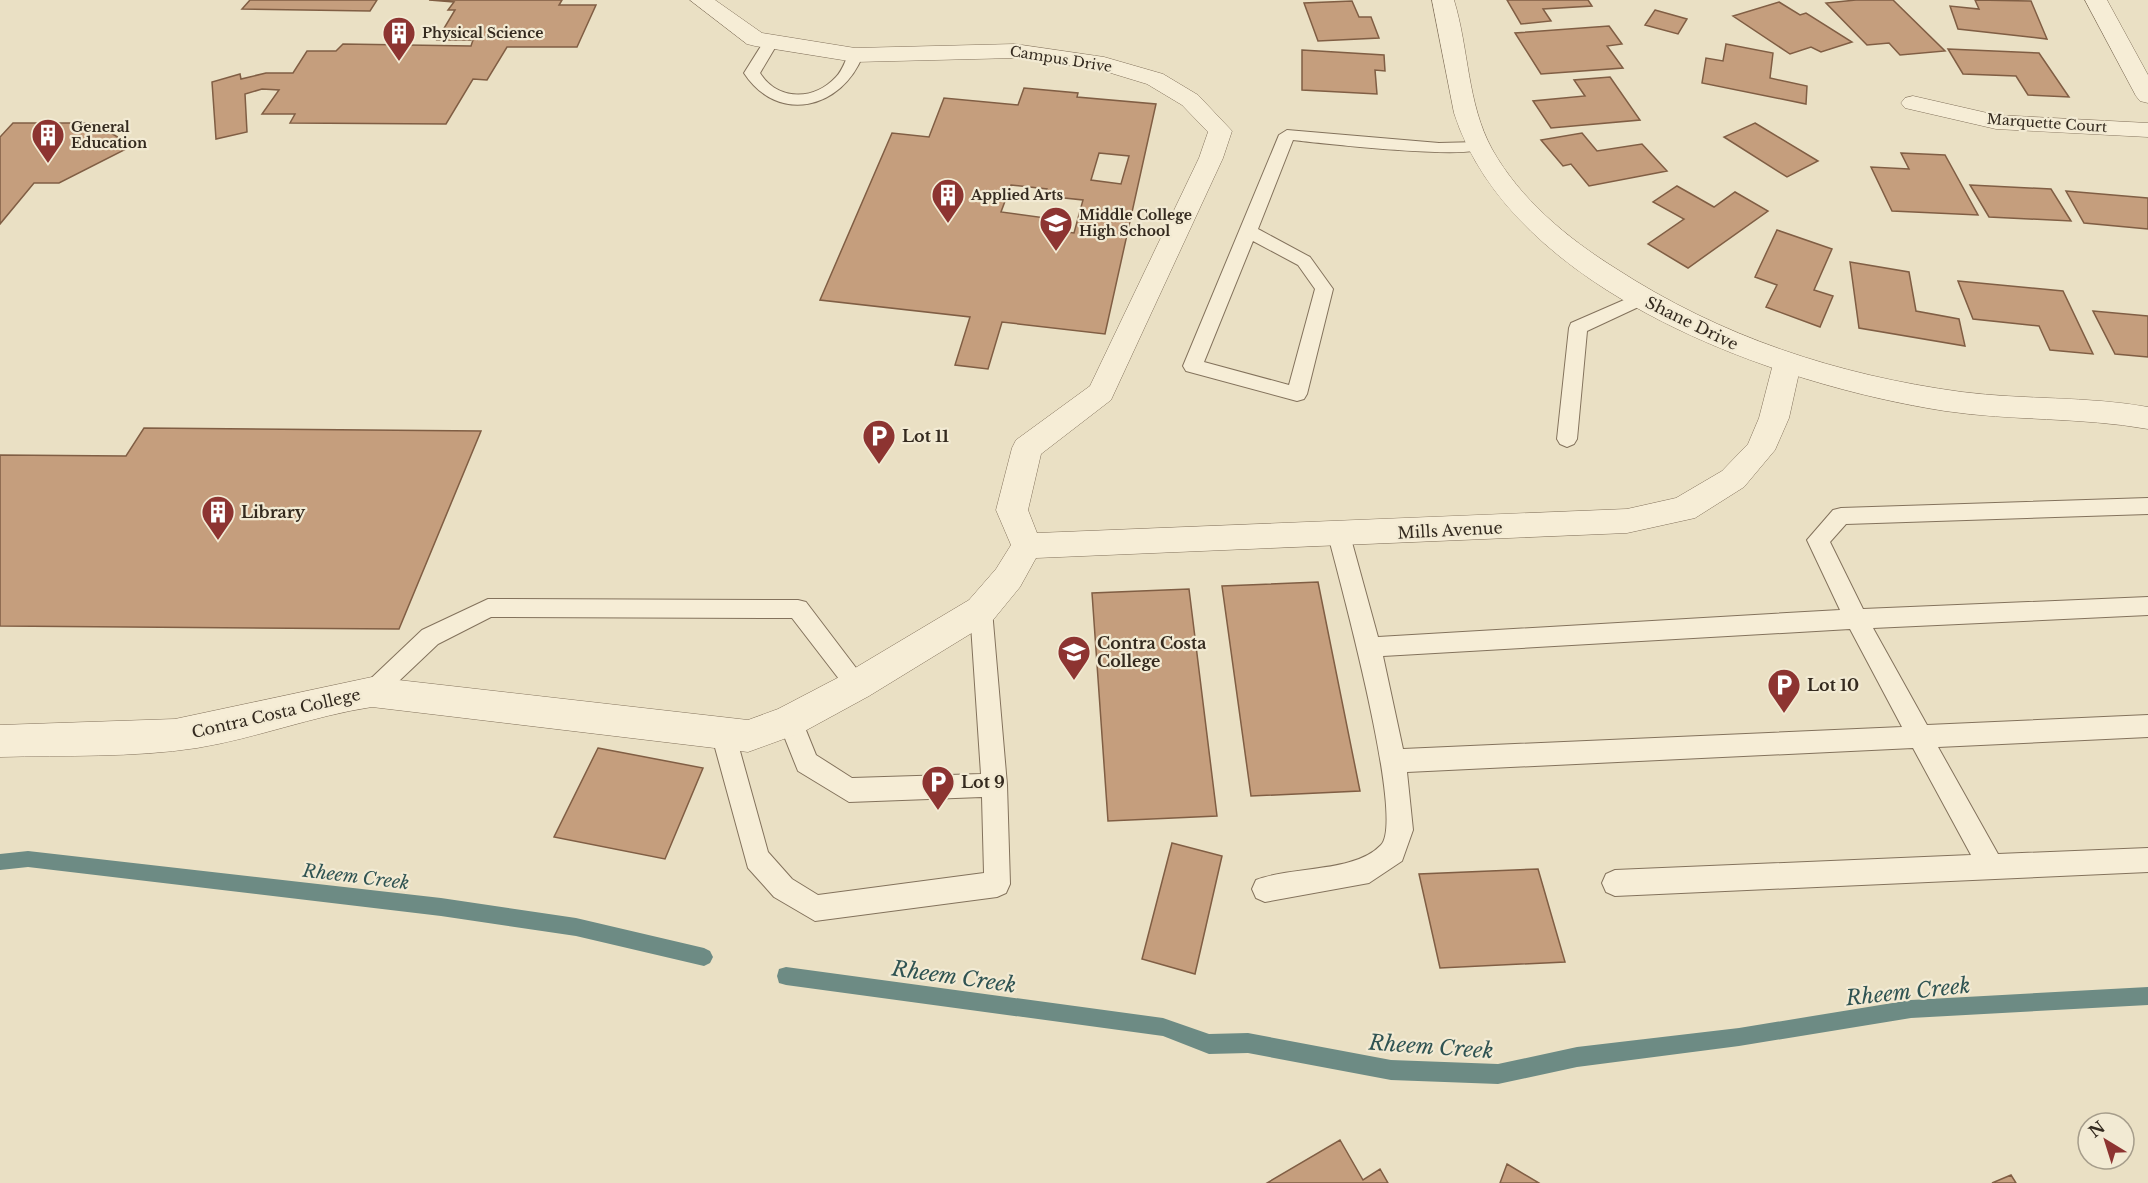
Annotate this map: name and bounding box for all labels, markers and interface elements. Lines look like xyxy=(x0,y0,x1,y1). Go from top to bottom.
building icon: Physical Science xyxy=(381,15,417,62)
place label: Physical Science xyxy=(422,24,543,42)
street label: Campus Drive xyxy=(1009,42,1113,76)
street label: Marquette Court xyxy=(1986,110,2108,136)
building icon: General Education xyxy=(30,117,66,164)
place label: General Education xyxy=(71,118,147,152)
building icon: Applied Arts xyxy=(930,177,966,224)
place label: Applied Arts xyxy=(970,186,1064,204)
school or university icon: Middle College High School xyxy=(1038,205,1074,252)
place label: Middle College High School xyxy=(1079,206,1192,240)
street label: Shane Drive xyxy=(1642,292,1742,354)
parking icon: Lot 11 xyxy=(861,418,897,465)
place label: Lot 11 xyxy=(902,426,949,446)
building icon: Library xyxy=(200,494,236,541)
place label: Library xyxy=(241,502,306,522)
street label: Mills Avenue xyxy=(1397,517,1503,543)
place label: Contra Costa College xyxy=(1097,633,1206,671)
school or university icon: Contra Costa College xyxy=(1056,634,1092,681)
parking icon: Lot 10 xyxy=(1766,667,1802,714)
place label: Lot 10 xyxy=(1807,675,1859,695)
street label: Contra Costa College xyxy=(190,684,362,742)
parking icon: Lot 9 xyxy=(920,764,956,811)
place label: Lot 9 xyxy=(961,772,1005,792)
water label: Rheem Creek xyxy=(300,859,411,894)
water label: Rheem Creek xyxy=(889,955,1018,999)
water label: Rheem Creek xyxy=(1843,973,1972,1012)
water label: Rheem Creek xyxy=(1367,1030,1494,1064)
north arrow xyxy=(2076,1111,2136,1171)
text: N xyxy=(2085,1117,2109,1142)

